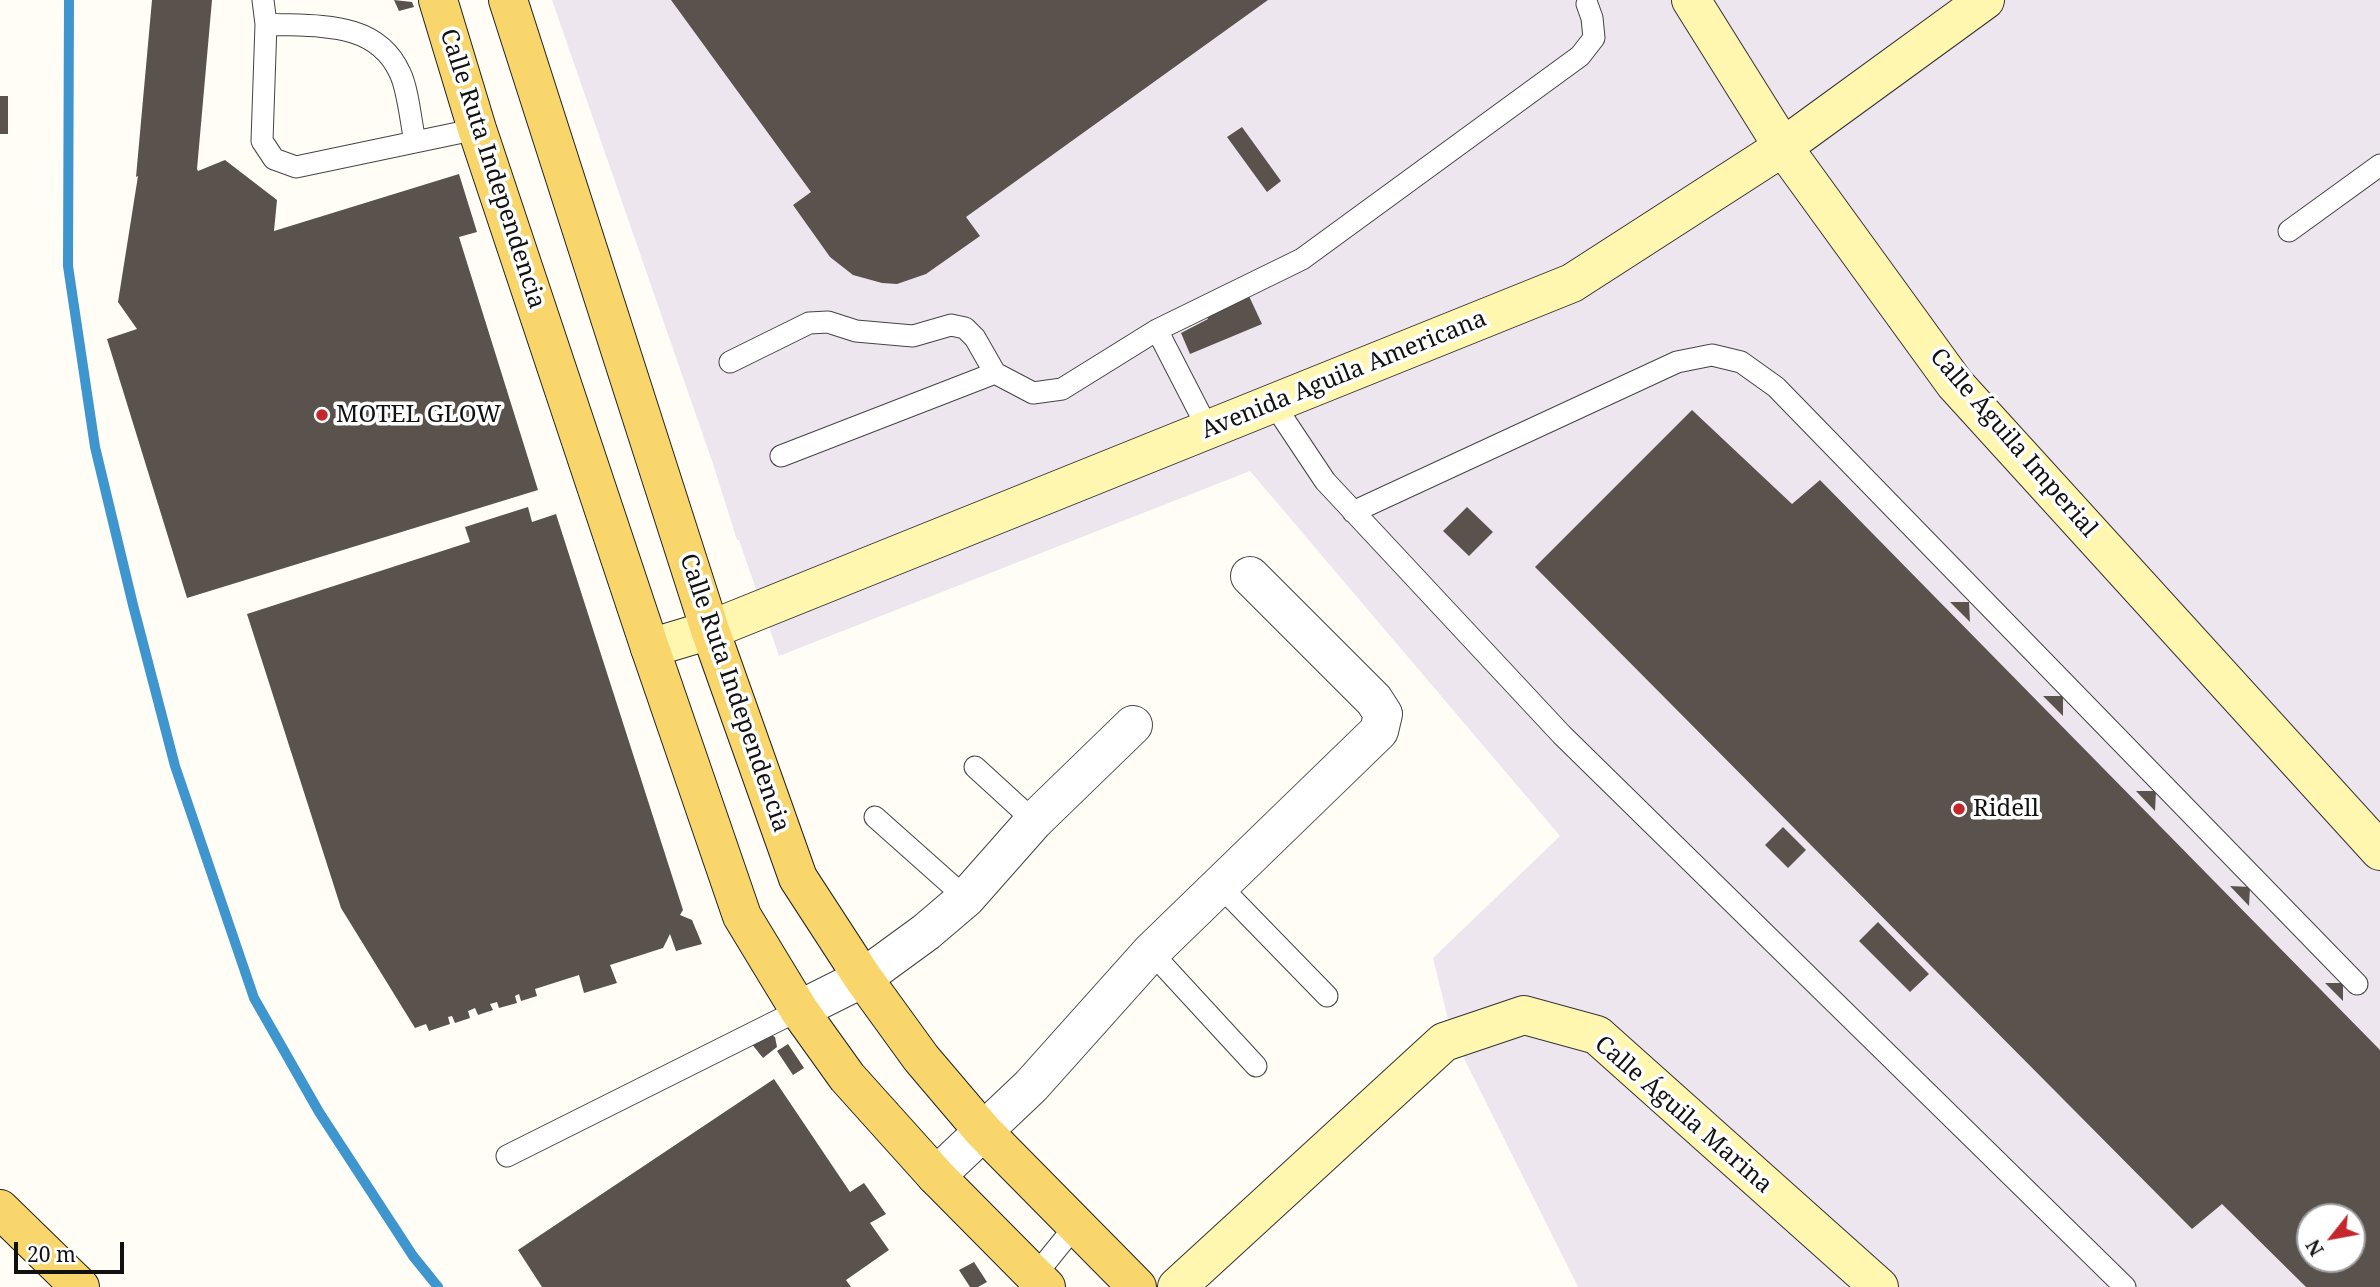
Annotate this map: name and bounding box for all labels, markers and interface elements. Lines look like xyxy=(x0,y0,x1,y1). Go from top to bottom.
street label: Calle Ruta Independencia xyxy=(433,26,551,312)
street label: Avenida Aguila Americana xyxy=(1197,305,1491,445)
street label: Calle Águila Imperial xyxy=(1923,343,2103,543)
place label: MOTEL GLOW xyxy=(336,401,501,429)
marker: MOTEL GLOW xyxy=(314,407,330,423)
street label: Calle Ruta Independencia xyxy=(673,550,795,836)
place label: Ridell xyxy=(1973,795,2039,823)
marker: Ridell xyxy=(1951,801,1967,817)
street label: Calle Águila Marina xyxy=(1588,1030,1778,1200)
north arrow xyxy=(2296,1203,2366,1273)
scale bar xyxy=(18,1228,128,1272)
text: N xyxy=(2300,1235,2330,1261)
text: 20 m xyxy=(27,1240,76,1268)

